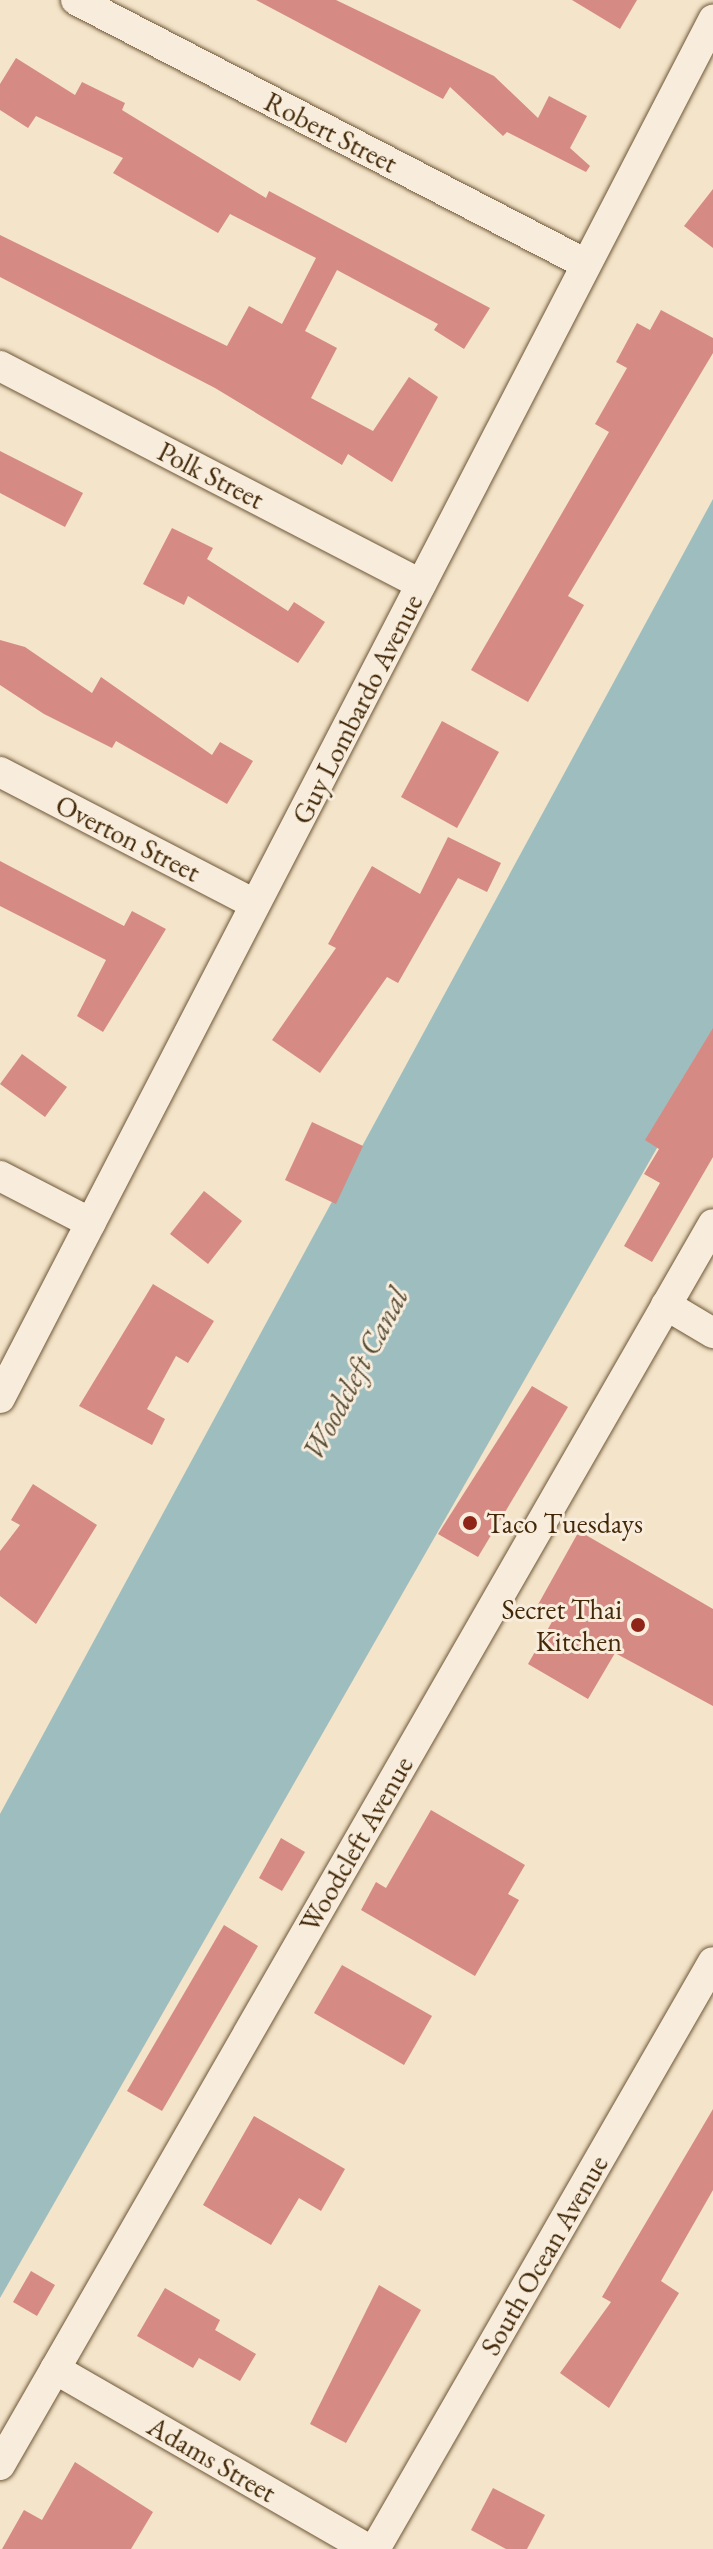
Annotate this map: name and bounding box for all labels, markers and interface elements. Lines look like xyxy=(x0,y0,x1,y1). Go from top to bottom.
street label: Robert Street xyxy=(259,84,403,180)
street label: Polk Street xyxy=(152,434,270,516)
street label: Guy Lombardo Avenue xyxy=(285,588,429,830)
street label: Overton Street xyxy=(50,787,206,889)
water label: Woodcleft Canal xyxy=(295,1281,417,1467)
place label: Taco Tuesdays xyxy=(486,1506,643,1540)
marker: Taco Tuesdays xyxy=(461,1514,479,1532)
place label: Secret Thai Kitchen xyxy=(501,1592,622,1658)
marker: Secret Thai Kitchen xyxy=(629,1616,647,1634)
street label: Woodcleft Avenue xyxy=(292,1750,420,1938)
street label: South Ocean Avenue xyxy=(473,2149,615,2361)
street label: Adams Street xyxy=(142,2409,282,2509)

